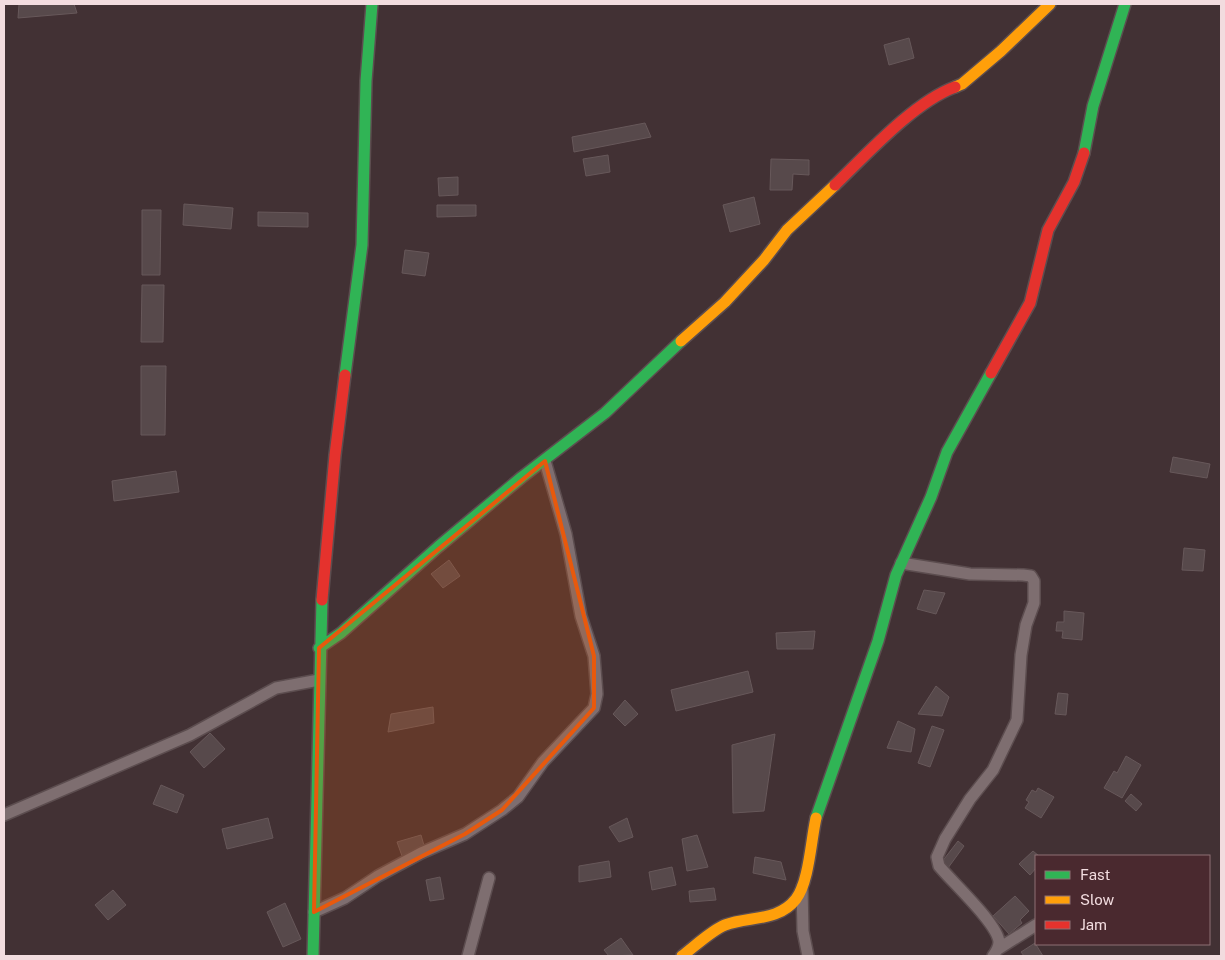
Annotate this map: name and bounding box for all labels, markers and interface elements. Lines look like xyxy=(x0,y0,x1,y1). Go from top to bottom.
legend xyxy=(1035,855,1210,945)
text: Fast xyxy=(1080,866,1110,883)
text: Slow xyxy=(1080,891,1115,908)
text: Jam xyxy=(1080,916,1107,933)

